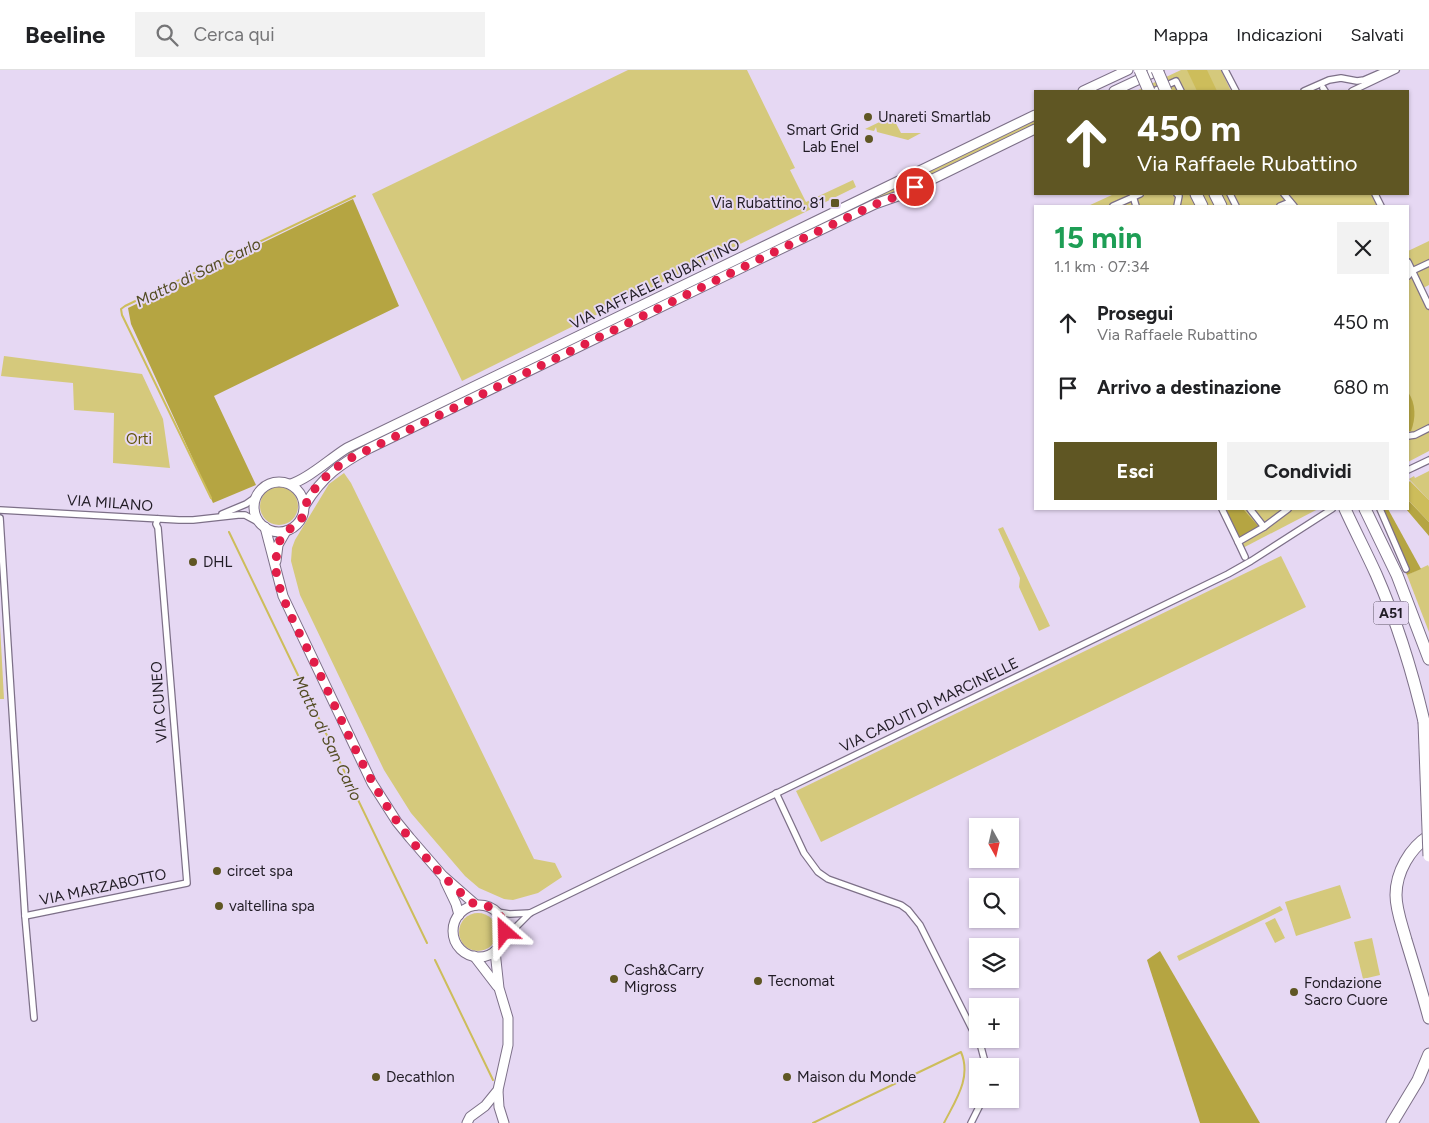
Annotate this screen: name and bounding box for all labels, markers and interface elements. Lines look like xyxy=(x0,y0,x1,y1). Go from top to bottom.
search box xyxy=(135,12,485,57)
text: Beeline xyxy=(25,20,105,49)
icon: search xyxy=(153,21,181,49)
text: Cerca qui xyxy=(193,23,275,46)
text: Mappa xyxy=(1153,24,1208,46)
text: Indicazioni xyxy=(1236,24,1322,46)
text: Salvati xyxy=(1350,24,1404,46)
place label: Unareti Smartlab xyxy=(878,108,991,126)
text: 450 m xyxy=(1137,108,1241,150)
icon: ahead xyxy=(1054,110,1119,175)
marker: Unareti Smartlab xyxy=(862,111,874,123)
place label: Smart Grid Lab Enel xyxy=(786,121,859,156)
marker: Smart Grid Lab Enel xyxy=(863,133,875,145)
text: Via Raffaele Rubattino xyxy=(1137,150,1358,177)
pin xyxy=(894,166,936,208)
icon: arrive xyxy=(901,173,929,201)
place label: Via Rubattino, 81 xyxy=(711,194,825,212)
marker: Via Rubattino, 81 xyxy=(829,197,841,209)
text: 15 min xyxy=(1054,219,1142,256)
button: close xyxy=(1337,222,1389,274)
water label: Matto di San Carlo xyxy=(133,234,264,311)
street label: VIA RAFFAELE RUBATTINO xyxy=(567,235,743,333)
text: 1.1 km · 07:34 xyxy=(1054,257,1149,276)
text: Prosegui xyxy=(1097,302,1173,325)
icon: ahead xyxy=(1054,309,1082,337)
text: 450 m xyxy=(1333,311,1389,334)
text: Via Raffaele Rubattino xyxy=(1097,325,1257,344)
icon: arrive xyxy=(1054,374,1082,402)
text: Arrivo a destinazione xyxy=(1097,376,1281,399)
text: 680 m xyxy=(1334,376,1389,399)
park label: Orti xyxy=(126,430,152,448)
button: Esci xyxy=(1054,442,1217,500)
button: Condividi xyxy=(1227,442,1389,500)
street label: VIA MILANO xyxy=(66,491,154,515)
place label: DHL xyxy=(203,553,233,571)
marker: DHL xyxy=(187,556,199,568)
road number: A51 xyxy=(1374,602,1408,624)
street label: VIA CADUTI DI MARCINELLE xyxy=(837,654,1021,756)
street label: VIA CUNEO xyxy=(147,661,171,743)
water label: Matto di San Carlo xyxy=(289,673,366,804)
north arrow xyxy=(969,818,1019,868)
map controls xyxy=(969,818,1019,1108)
place label: circet spa xyxy=(227,862,293,880)
street label: VIA MARZABOTTO xyxy=(38,865,168,909)
marker: circet spa xyxy=(211,865,223,877)
button: search xyxy=(969,878,1019,928)
place label: valtellina spa xyxy=(229,897,315,915)
marker: valtellina spa xyxy=(213,900,225,912)
position arrow xyxy=(478,905,530,957)
button: layers xyxy=(969,938,1019,988)
place label: Cash&Carry Migross xyxy=(624,961,704,996)
place label: Tecnomat xyxy=(768,972,835,990)
marker: Cash&Carry Migross xyxy=(608,973,620,985)
place label: Fondazione Sacro Cuore xyxy=(1304,974,1388,1009)
marker: Tecnomat xyxy=(752,975,764,987)
marker: Fondazione Sacro Cuore xyxy=(1288,986,1300,998)
button: + xyxy=(969,998,1019,1048)
button: − xyxy=(969,1058,1019,1108)
place label: Decathlon xyxy=(386,1068,455,1086)
place label: Maison du Monde xyxy=(797,1068,916,1086)
marker: Decathlon xyxy=(370,1071,382,1083)
marker: Maison du Monde xyxy=(781,1071,793,1083)

